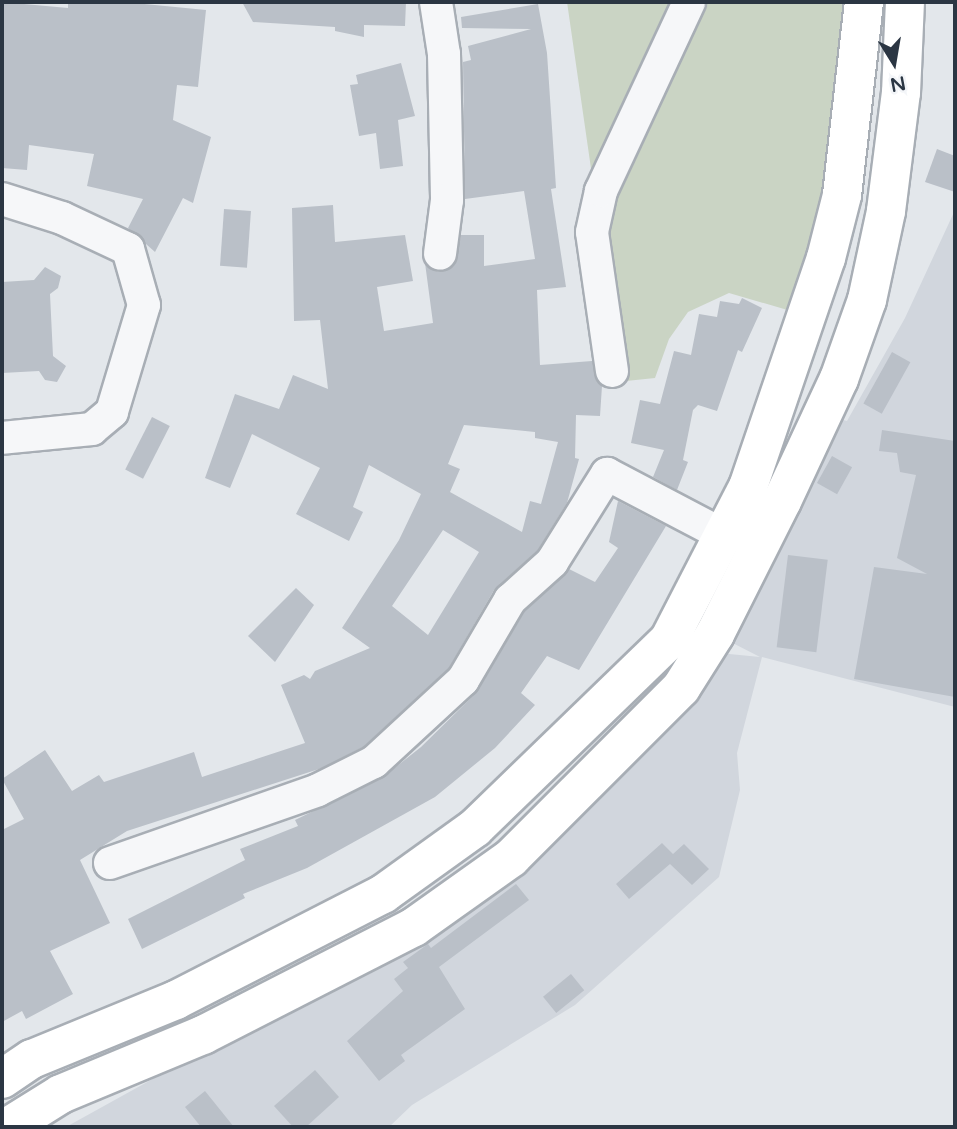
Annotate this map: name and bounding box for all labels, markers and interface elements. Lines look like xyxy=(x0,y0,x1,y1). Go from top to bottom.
north arrow xyxy=(859,28,929,98)
text: N xyxy=(888,71,908,96)

